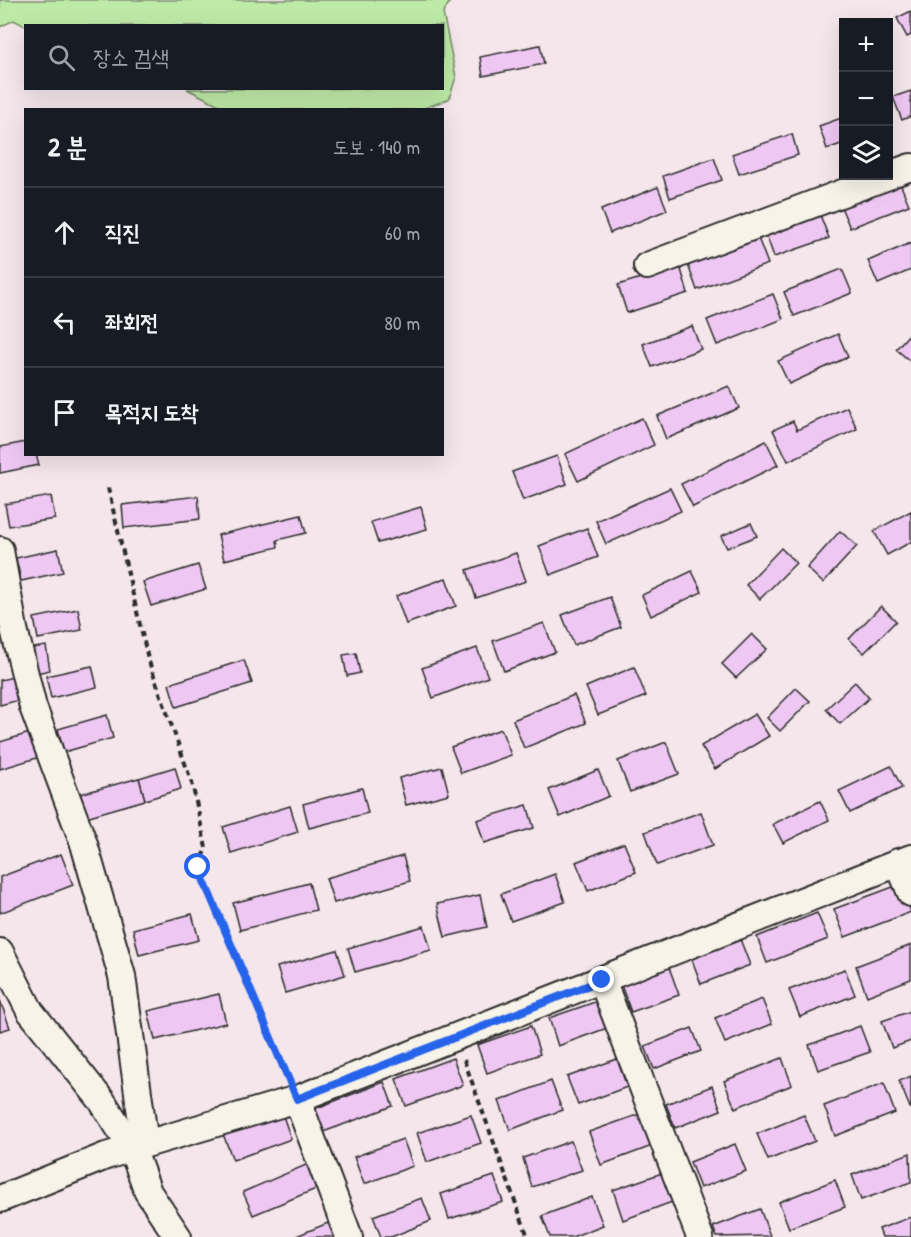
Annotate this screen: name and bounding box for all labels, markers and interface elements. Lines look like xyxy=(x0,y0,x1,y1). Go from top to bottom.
map controls xyxy=(839,18,893,180)
button: + xyxy=(839,18,893,72)
search box xyxy=(24,24,444,90)
icon: search xyxy=(45,41,78,74)
text: 장소 검색 xyxy=(93,42,169,72)
button: − xyxy=(839,72,893,126)
button: layers xyxy=(839,126,893,180)
text: 2 분 xyxy=(48,129,87,164)
text: 도보 · 140 m xyxy=(333,133,420,160)
icon: ahead xyxy=(48,216,81,249)
text: 직진 xyxy=(105,217,140,247)
text: 60 m xyxy=(385,219,420,246)
icon: left xyxy=(48,306,81,339)
text: 좌회전 xyxy=(105,307,158,337)
text: 80 m xyxy=(384,309,420,336)
icon: arrive xyxy=(48,396,81,429)
text: 목적지 도착 xyxy=(105,397,199,427)
route start xyxy=(184,853,210,879)
route end xyxy=(588,966,614,992)

